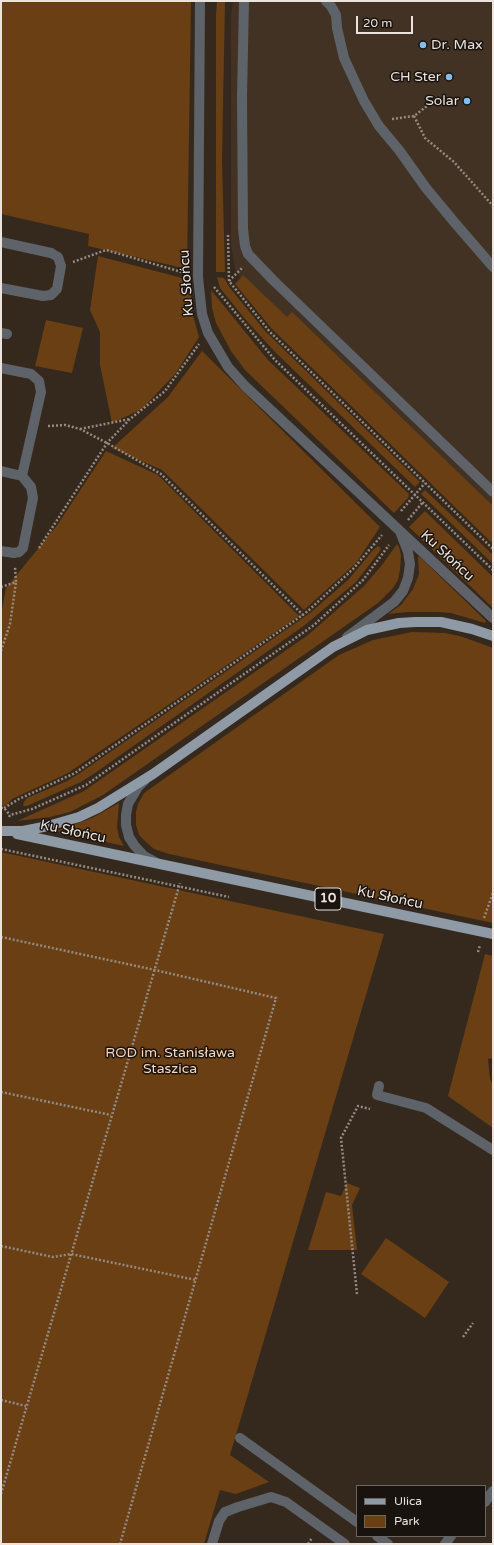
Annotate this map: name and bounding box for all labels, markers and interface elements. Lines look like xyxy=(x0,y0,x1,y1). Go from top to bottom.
scale bar xyxy=(358,8,415,34)
text: 20 m xyxy=(363,16,392,30)
place label: Dr. Max xyxy=(431,37,483,53)
marker: Dr. Max xyxy=(418,40,428,50)
place label: CH Ster xyxy=(390,69,441,85)
marker: CH Ster xyxy=(444,72,454,82)
place label: Solar xyxy=(425,93,459,109)
marker: Solar xyxy=(462,96,472,106)
street label: Ku Słońcu xyxy=(176,249,198,317)
street label: Ku Słońcu xyxy=(417,527,477,585)
street label: Ku Słońcu xyxy=(39,817,107,847)
street label: Ku Słońcu xyxy=(356,883,424,913)
road number: 10 xyxy=(315,888,341,910)
park label: ROD im. Stanisława Staszica xyxy=(105,1045,235,1078)
legend xyxy=(356,1485,486,1537)
text: Ulica xyxy=(394,1494,422,1508)
text: Park xyxy=(394,1514,420,1528)

